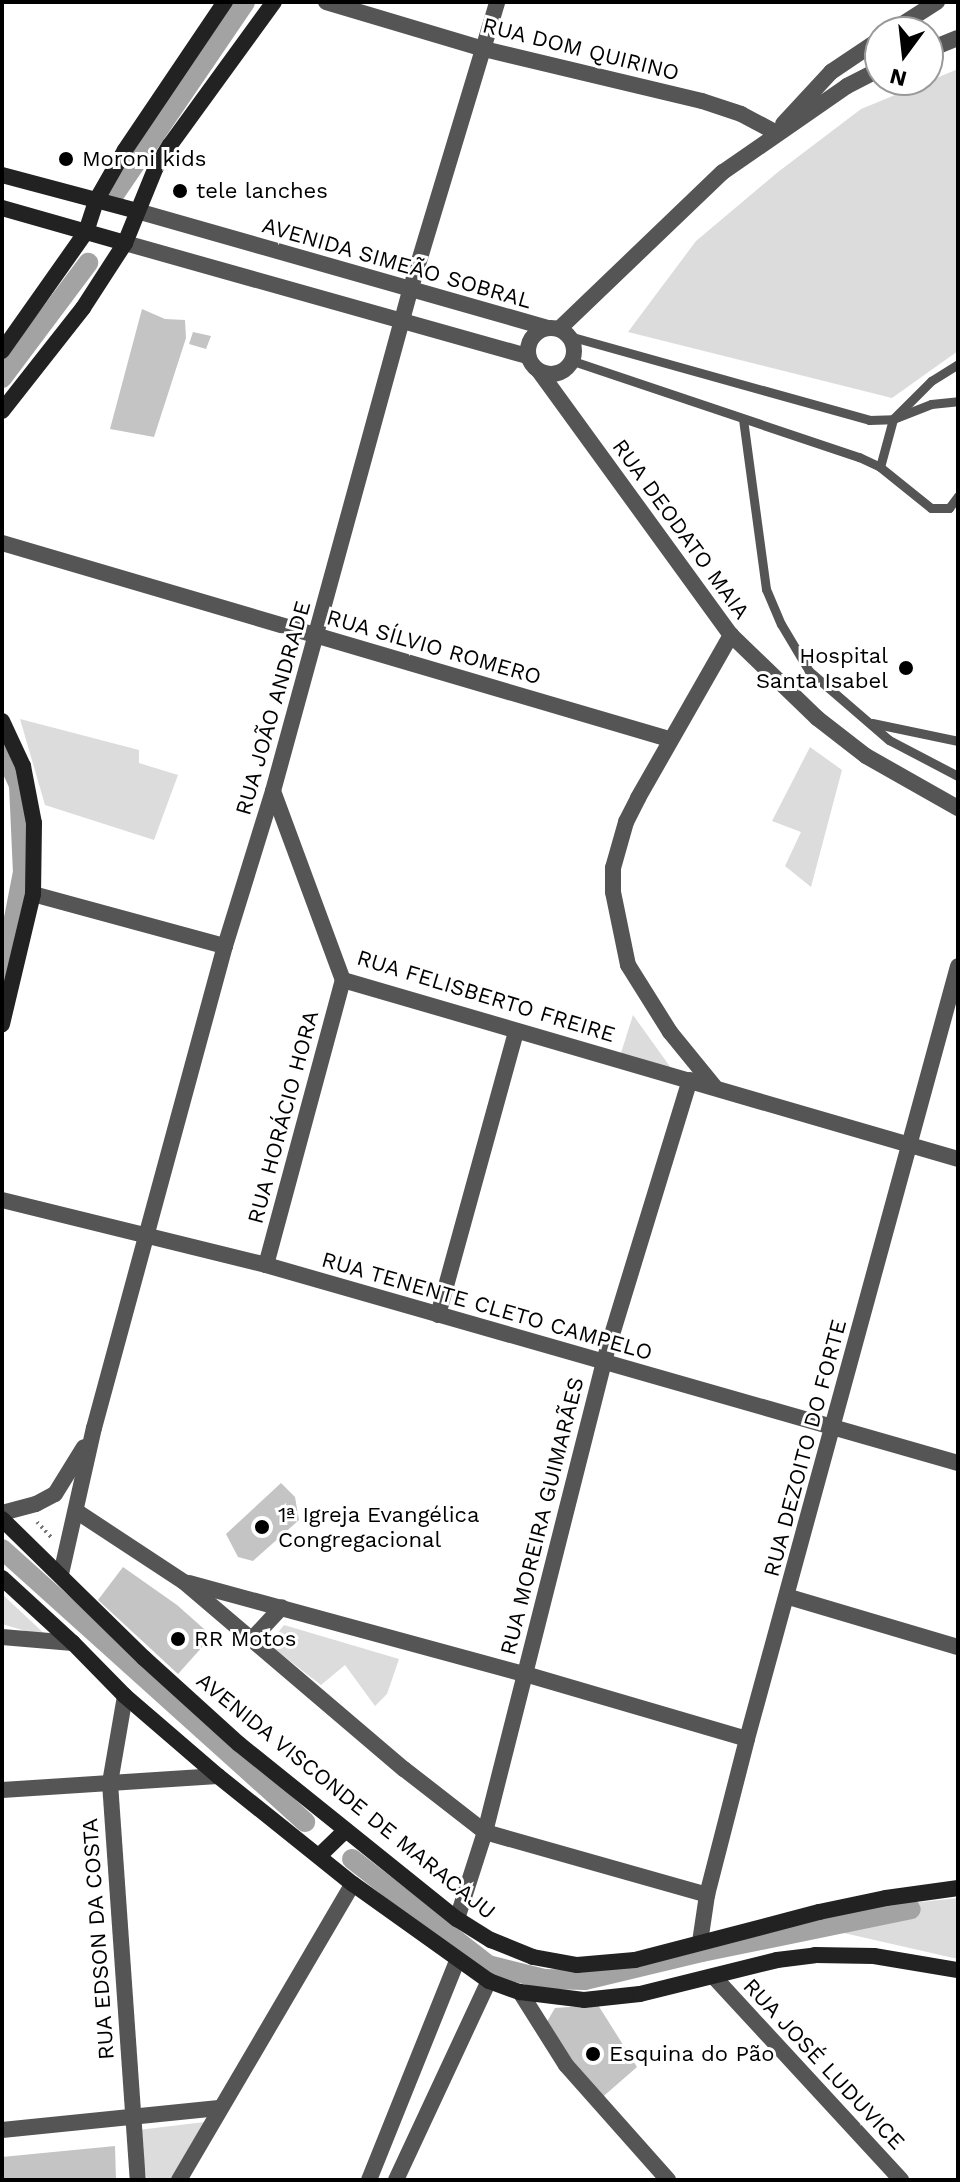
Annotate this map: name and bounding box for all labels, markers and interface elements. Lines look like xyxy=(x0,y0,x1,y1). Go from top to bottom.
street label: RUA DOM QUIRINO xyxy=(480,12,682,86)
north arrow xyxy=(864,16,944,96)
text: N xyxy=(887,64,909,92)
place label: Moroni kids xyxy=(82,146,206,172)
marker: Moroni kids xyxy=(57,150,75,168)
place label: tele lanches xyxy=(196,178,328,204)
marker: tele lanches xyxy=(171,182,189,200)
street label: AVENIDA SIMEÃO SOBRAL xyxy=(259,212,535,314)
street label: RUA DEODATO MAIA xyxy=(607,434,755,624)
street label: RUA JOÃO ANDRADE xyxy=(229,597,317,819)
street label: RUA SÍLVIO ROMERO xyxy=(323,604,545,690)
place label: Hospital Santa Isabel xyxy=(755,642,888,694)
marker: Hospital Santa Isabel xyxy=(895,657,917,679)
street label: RUA FELISBERTO FREIRE xyxy=(353,944,619,1048)
street label: RUA HORÁCIO HORA xyxy=(242,1007,324,1227)
street label: RUA TENENTE CLETO CAMPELO xyxy=(318,1246,656,1366)
street label: RUA DEZOITO DO FORTE xyxy=(758,1316,852,1580)
street label: RUA MOREIRA GUIMARÃES xyxy=(494,1373,590,1659)
place label: 1ª Igreja Evangélica Congregacional xyxy=(278,1501,480,1552)
marker: 1ª Igreja Evangélica Congregacional xyxy=(253,1518,271,1536)
place label: RR Motos xyxy=(194,1626,296,1652)
marker: RR Motos xyxy=(169,1630,187,1648)
street label: AVENIDA VISCONDE DE MARACAJU xyxy=(191,1667,501,1925)
street label: RUA EDSON DA COSTA xyxy=(76,1816,120,2062)
street label: RUA JOSÉ LUDUVICE xyxy=(737,1972,911,2156)
place label: Esquina do Pão xyxy=(609,2041,775,2067)
marker: Esquina do Pão xyxy=(584,2045,602,2063)

